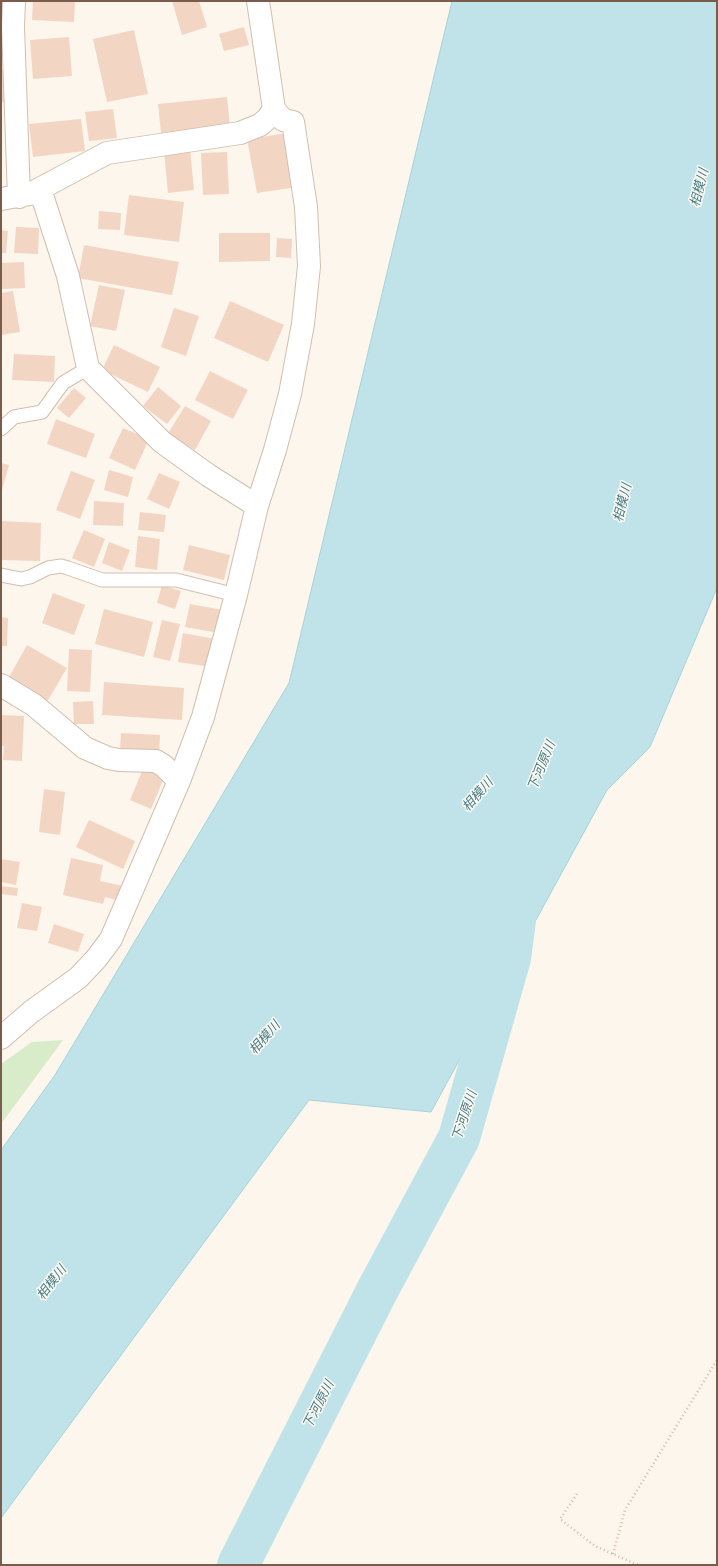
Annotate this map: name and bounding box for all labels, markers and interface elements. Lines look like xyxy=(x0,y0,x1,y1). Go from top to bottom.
water label: 相模川 xyxy=(688,167,712,209)
water label: 相模川 xyxy=(611,482,635,524)
water label: 下河原川 xyxy=(525,739,559,793)
water label: 相模川 xyxy=(459,775,497,815)
water label: 相模川 xyxy=(246,1018,284,1058)
water label: 下河原川 xyxy=(450,1089,480,1143)
water label: 相模川 xyxy=(34,1263,70,1303)
water label: 下河原川 xyxy=(300,1378,338,1432)

